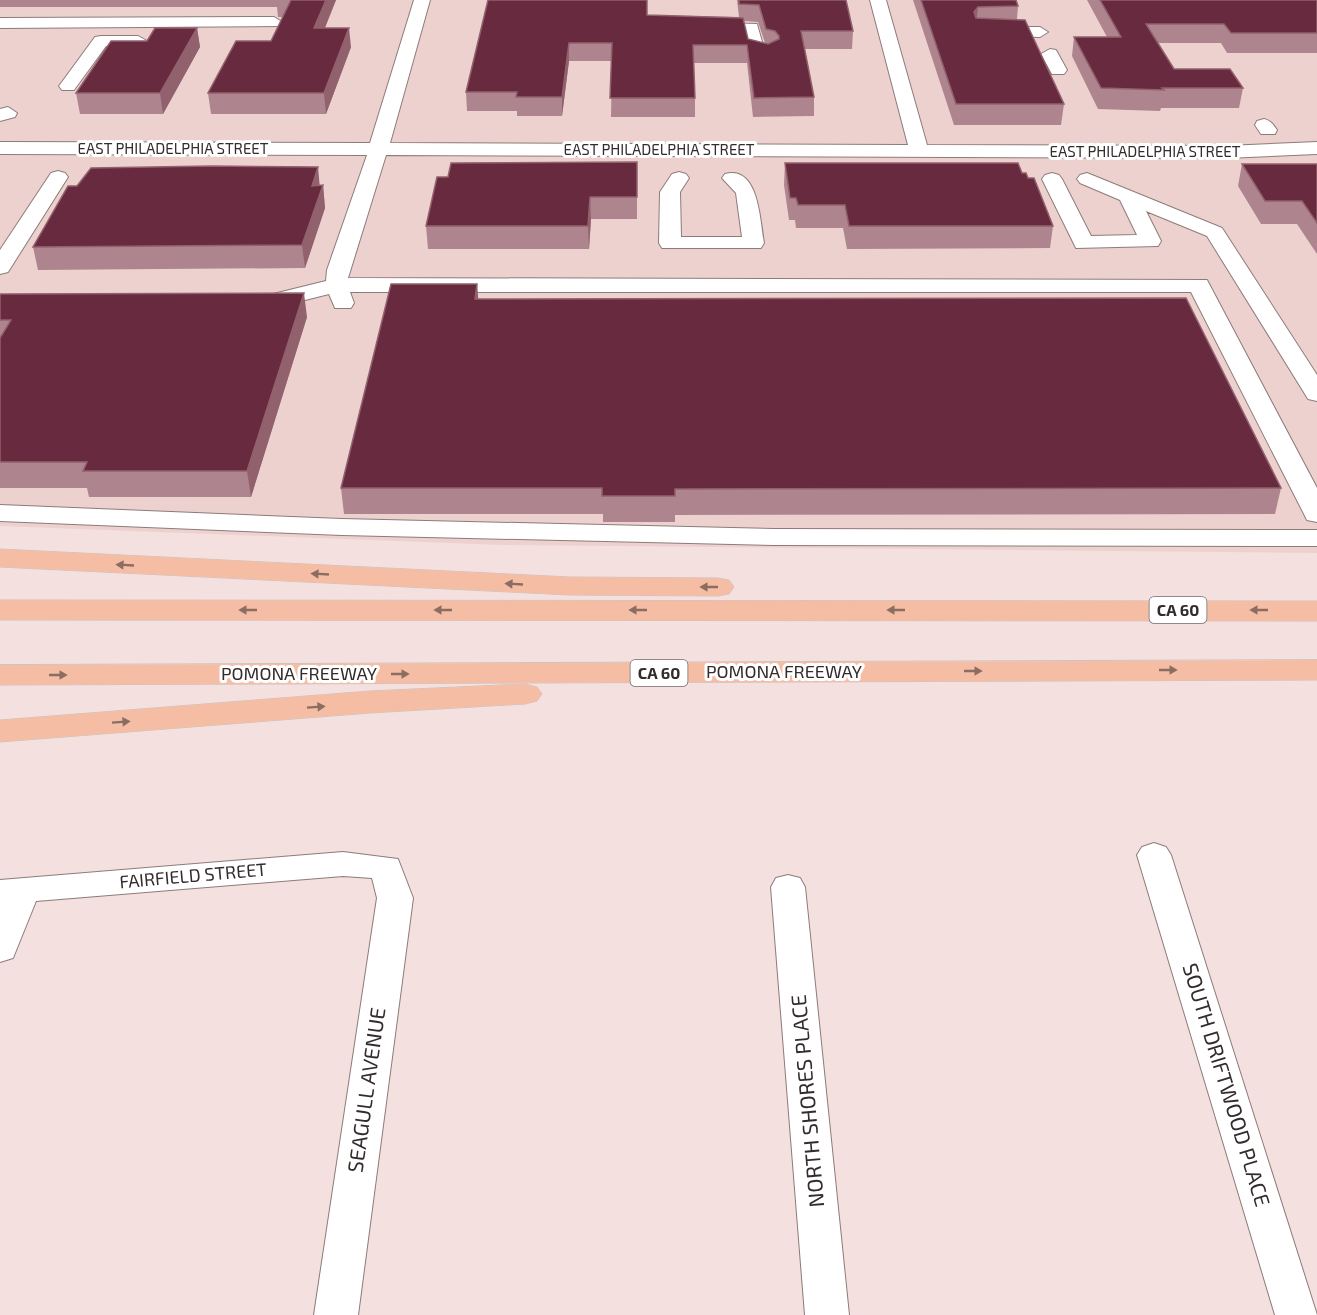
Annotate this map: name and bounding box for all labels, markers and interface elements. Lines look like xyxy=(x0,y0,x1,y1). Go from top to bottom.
street label: EAST PHILADELPHIA STREET xyxy=(78,139,269,157)
street label: EAST PHILADELPHIA STREET xyxy=(564,140,755,158)
street label: EAST PHILADELPHIA STREET xyxy=(1050,142,1241,160)
one-way arrow xyxy=(115,560,134,569)
one-way arrow xyxy=(310,570,329,579)
one-way arrow xyxy=(505,579,524,588)
one-way arrow xyxy=(700,582,719,592)
road number: CA 60 xyxy=(1150,597,1206,623)
one-way arrow xyxy=(239,605,258,615)
one-way arrow xyxy=(434,605,453,615)
one-way arrow xyxy=(629,605,648,615)
one-way arrow xyxy=(887,605,906,615)
one-way arrow xyxy=(1249,605,1268,615)
road number: CA 60 xyxy=(630,660,688,686)
street label: POMONA FREEWAY xyxy=(706,660,863,682)
street label: POMONA FREEWAY xyxy=(221,662,378,684)
one-way arrow xyxy=(1159,665,1178,675)
one-way arrow xyxy=(964,666,983,676)
one-way arrow xyxy=(391,669,410,679)
one-way arrow xyxy=(49,670,68,680)
one-way arrow xyxy=(306,702,325,712)
one-way arrow xyxy=(112,717,131,727)
street label: FAIRFIELD STREET xyxy=(118,858,268,892)
street label: SOUTH DRIFTWOOD PLACE xyxy=(1178,960,1276,1209)
street label: NORTH SHORES PLACE xyxy=(785,994,828,1209)
street label: SEAGULL AVENUE xyxy=(342,1006,389,1174)

